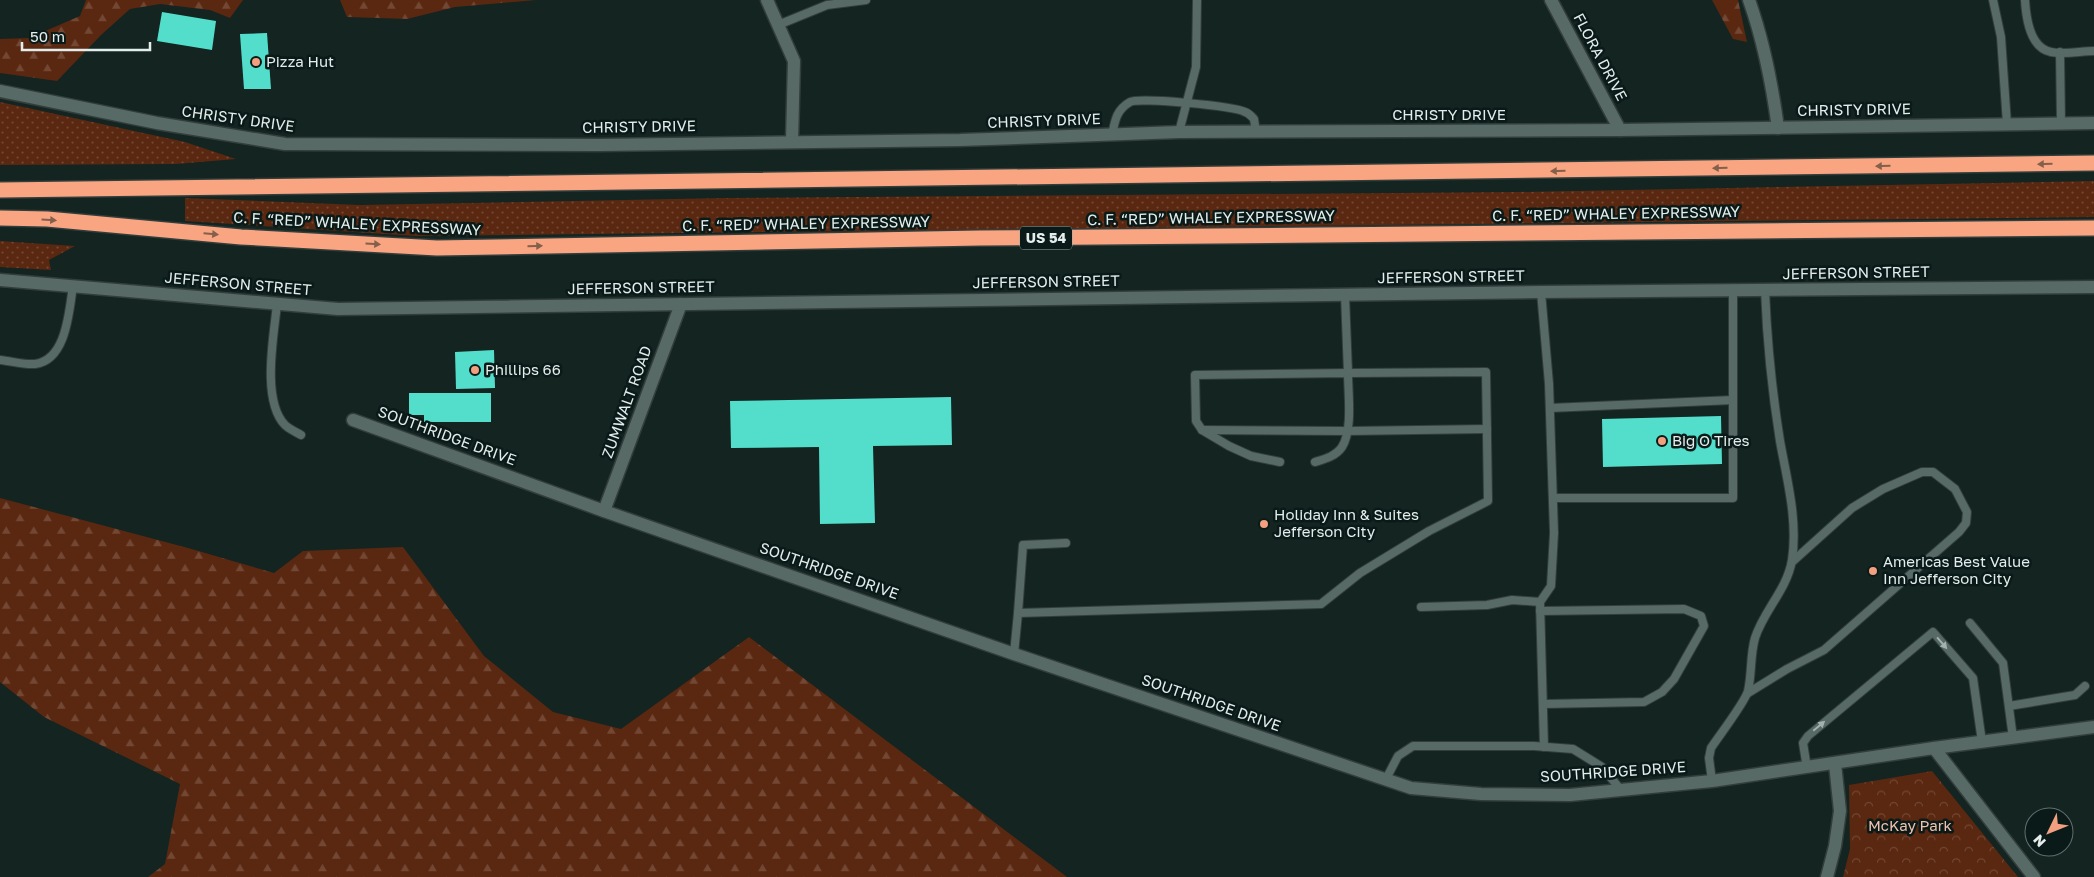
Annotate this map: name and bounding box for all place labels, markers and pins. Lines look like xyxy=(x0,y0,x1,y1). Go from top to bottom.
place label: Pizza Hut xyxy=(266,52,334,70)
marker: Pizza Hut xyxy=(250,56,262,68)
place label: Phillips 66 xyxy=(485,360,561,378)
marker: Phillips 66 xyxy=(469,364,481,376)
place label: Big O Tires xyxy=(1672,431,1750,449)
marker: Big O Tires xyxy=(1656,435,1668,447)
place label: Holiday Inn & Suites Jefferson City xyxy=(1274,505,1419,540)
marker: Holiday Inn & Suites Jefferson City xyxy=(1258,518,1270,530)
place label: Americas Best Value Inn Jefferson City xyxy=(1883,552,2030,587)
marker: Americas Best Value Inn Jefferson City xyxy=(1867,565,1879,577)

